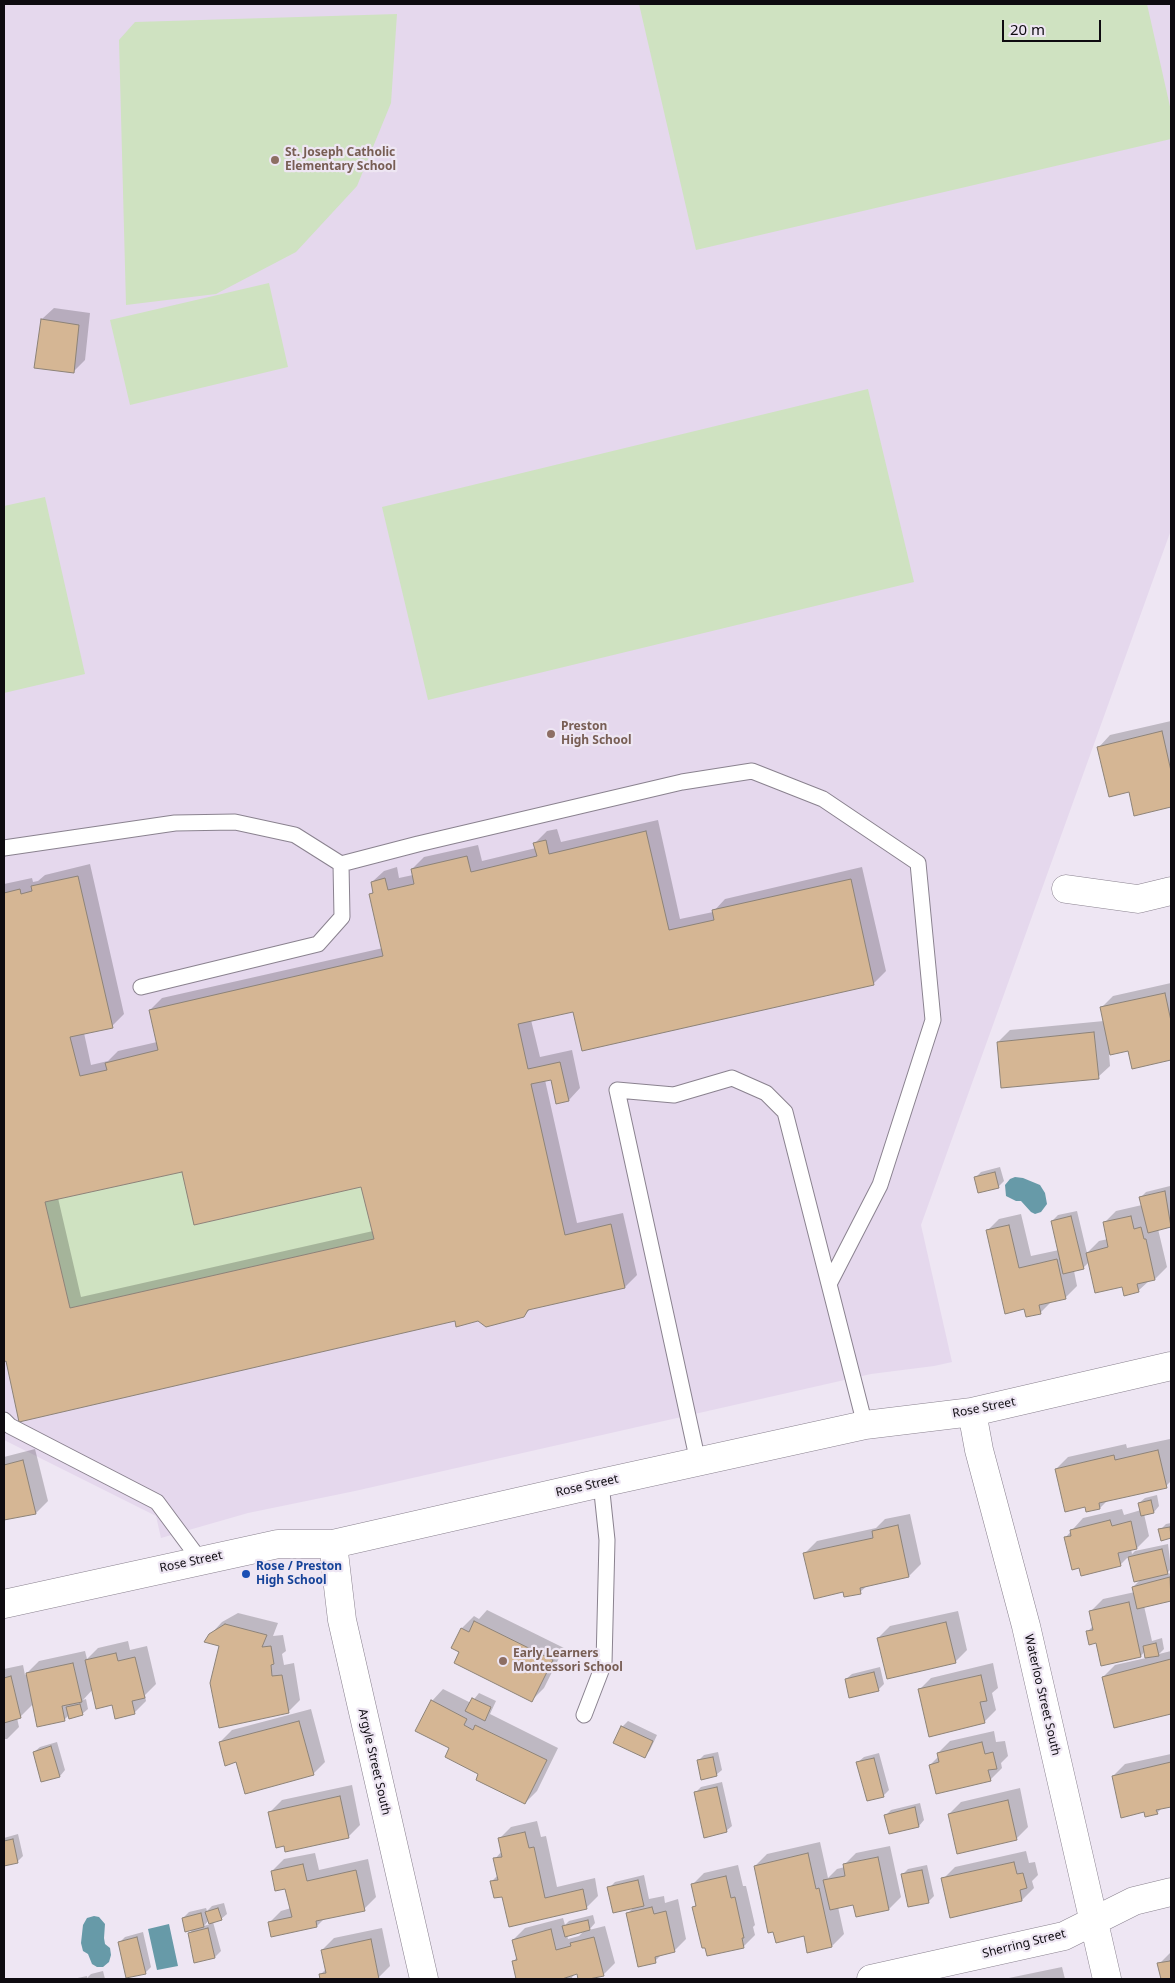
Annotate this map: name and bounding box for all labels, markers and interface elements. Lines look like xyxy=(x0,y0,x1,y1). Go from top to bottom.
scale bar xyxy=(1005,10,1104,42)
text: 20 m xyxy=(1010,19,1045,39)
place label: St. Joseph Catholic Elementary School xyxy=(285,146,396,174)
marker: St. Joseph Catholic Elementary School xyxy=(269,154,281,166)
place label: Preston High School xyxy=(561,720,631,748)
marker: Preston High School xyxy=(545,728,557,740)
street label: Rose Street xyxy=(951,1395,1017,1421)
street label: Rose Street xyxy=(554,1472,620,1500)
street label: Rose Street xyxy=(158,1548,224,1576)
place label: Rose / Preston High School xyxy=(256,1560,342,1588)
marker: Rose / Preston High School xyxy=(240,1568,252,1580)
street label: Waterloo Street South xyxy=(1021,1633,1063,1757)
place label: Early Learners Montessori School xyxy=(513,1647,623,1675)
marker: Early Learners Montessori School xyxy=(497,1655,509,1667)
street label: Argyle Street South xyxy=(355,1707,393,1817)
street label: Sherring Street xyxy=(981,1927,1067,1961)

